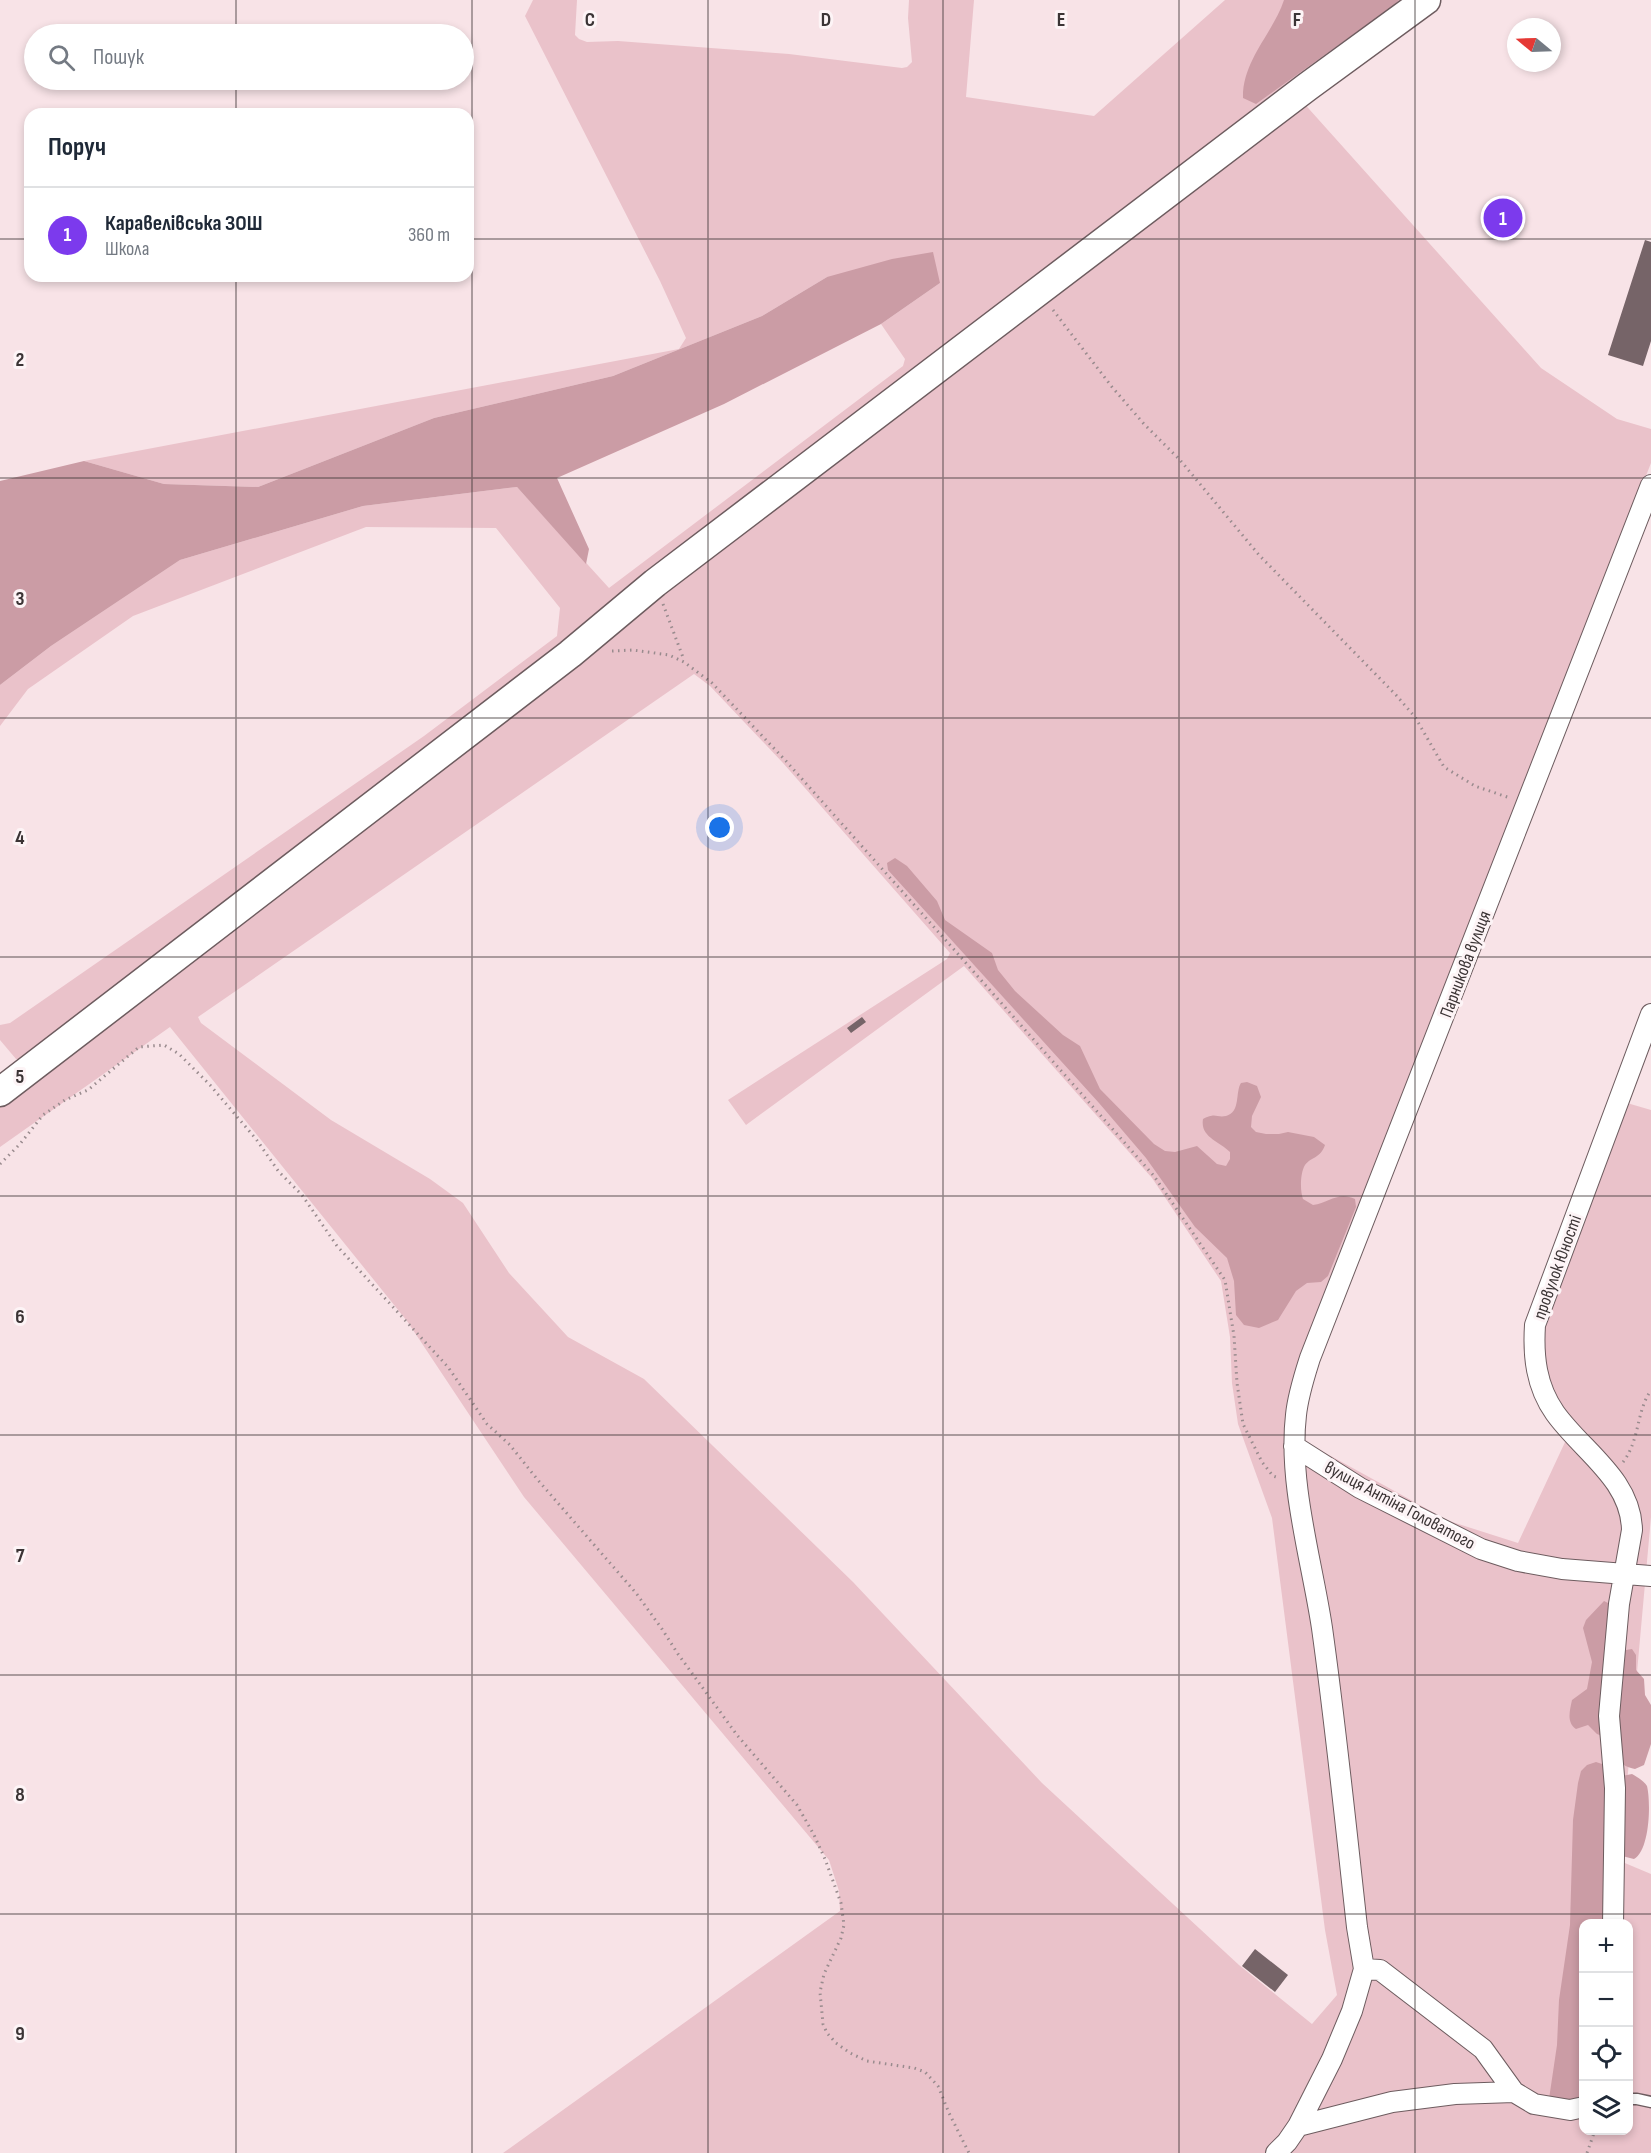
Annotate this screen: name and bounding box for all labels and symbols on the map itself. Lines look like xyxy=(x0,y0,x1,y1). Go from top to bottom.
text: C xyxy=(585,8,595,32)
text: D xyxy=(821,8,831,32)
text: E xyxy=(1057,8,1065,32)
text: F xyxy=(1293,8,1301,32)
north arrow xyxy=(1507,18,1561,72)
pin: 1 xyxy=(1484,196,1522,240)
text: 2 xyxy=(16,348,24,372)
text: 3 xyxy=(16,587,25,611)
your location xyxy=(705,813,734,842)
text: 4 xyxy=(15,826,25,850)
street label: Парникова вулиця xyxy=(1435,908,1495,1021)
text: 5 xyxy=(16,1065,25,1089)
street label: провулок Юності xyxy=(1529,1212,1586,1322)
text: 6 xyxy=(15,1305,25,1329)
street label: вулиця Антіна Головатого xyxy=(1321,1457,1479,1554)
text: 7 xyxy=(16,1544,25,1568)
text: 8 xyxy=(15,1783,25,1807)
text: 9 xyxy=(15,2022,25,2046)

